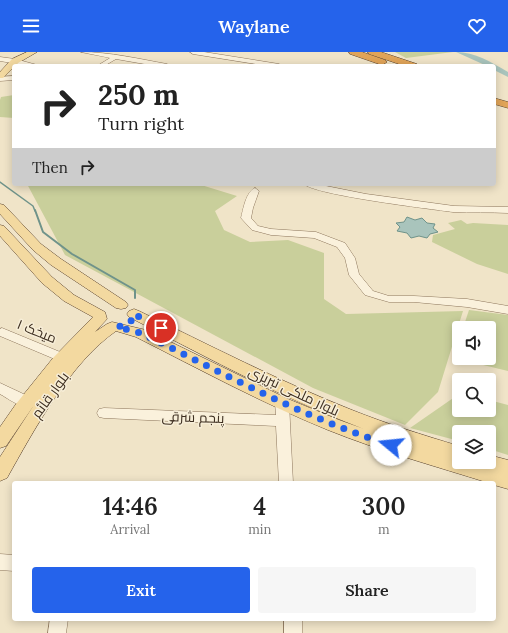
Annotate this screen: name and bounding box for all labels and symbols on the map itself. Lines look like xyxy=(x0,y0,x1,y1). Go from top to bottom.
pin xyxy=(144,311,178,345)
street label: میخک ۱ xyxy=(15,315,59,347)
street label: بلوار ملکى تبریزى xyxy=(246,362,342,420)
street label: بلوار قائم xyxy=(27,368,74,422)
street label: پنجم شرقی xyxy=(161,407,225,428)
position arrow xyxy=(370,424,412,466)

